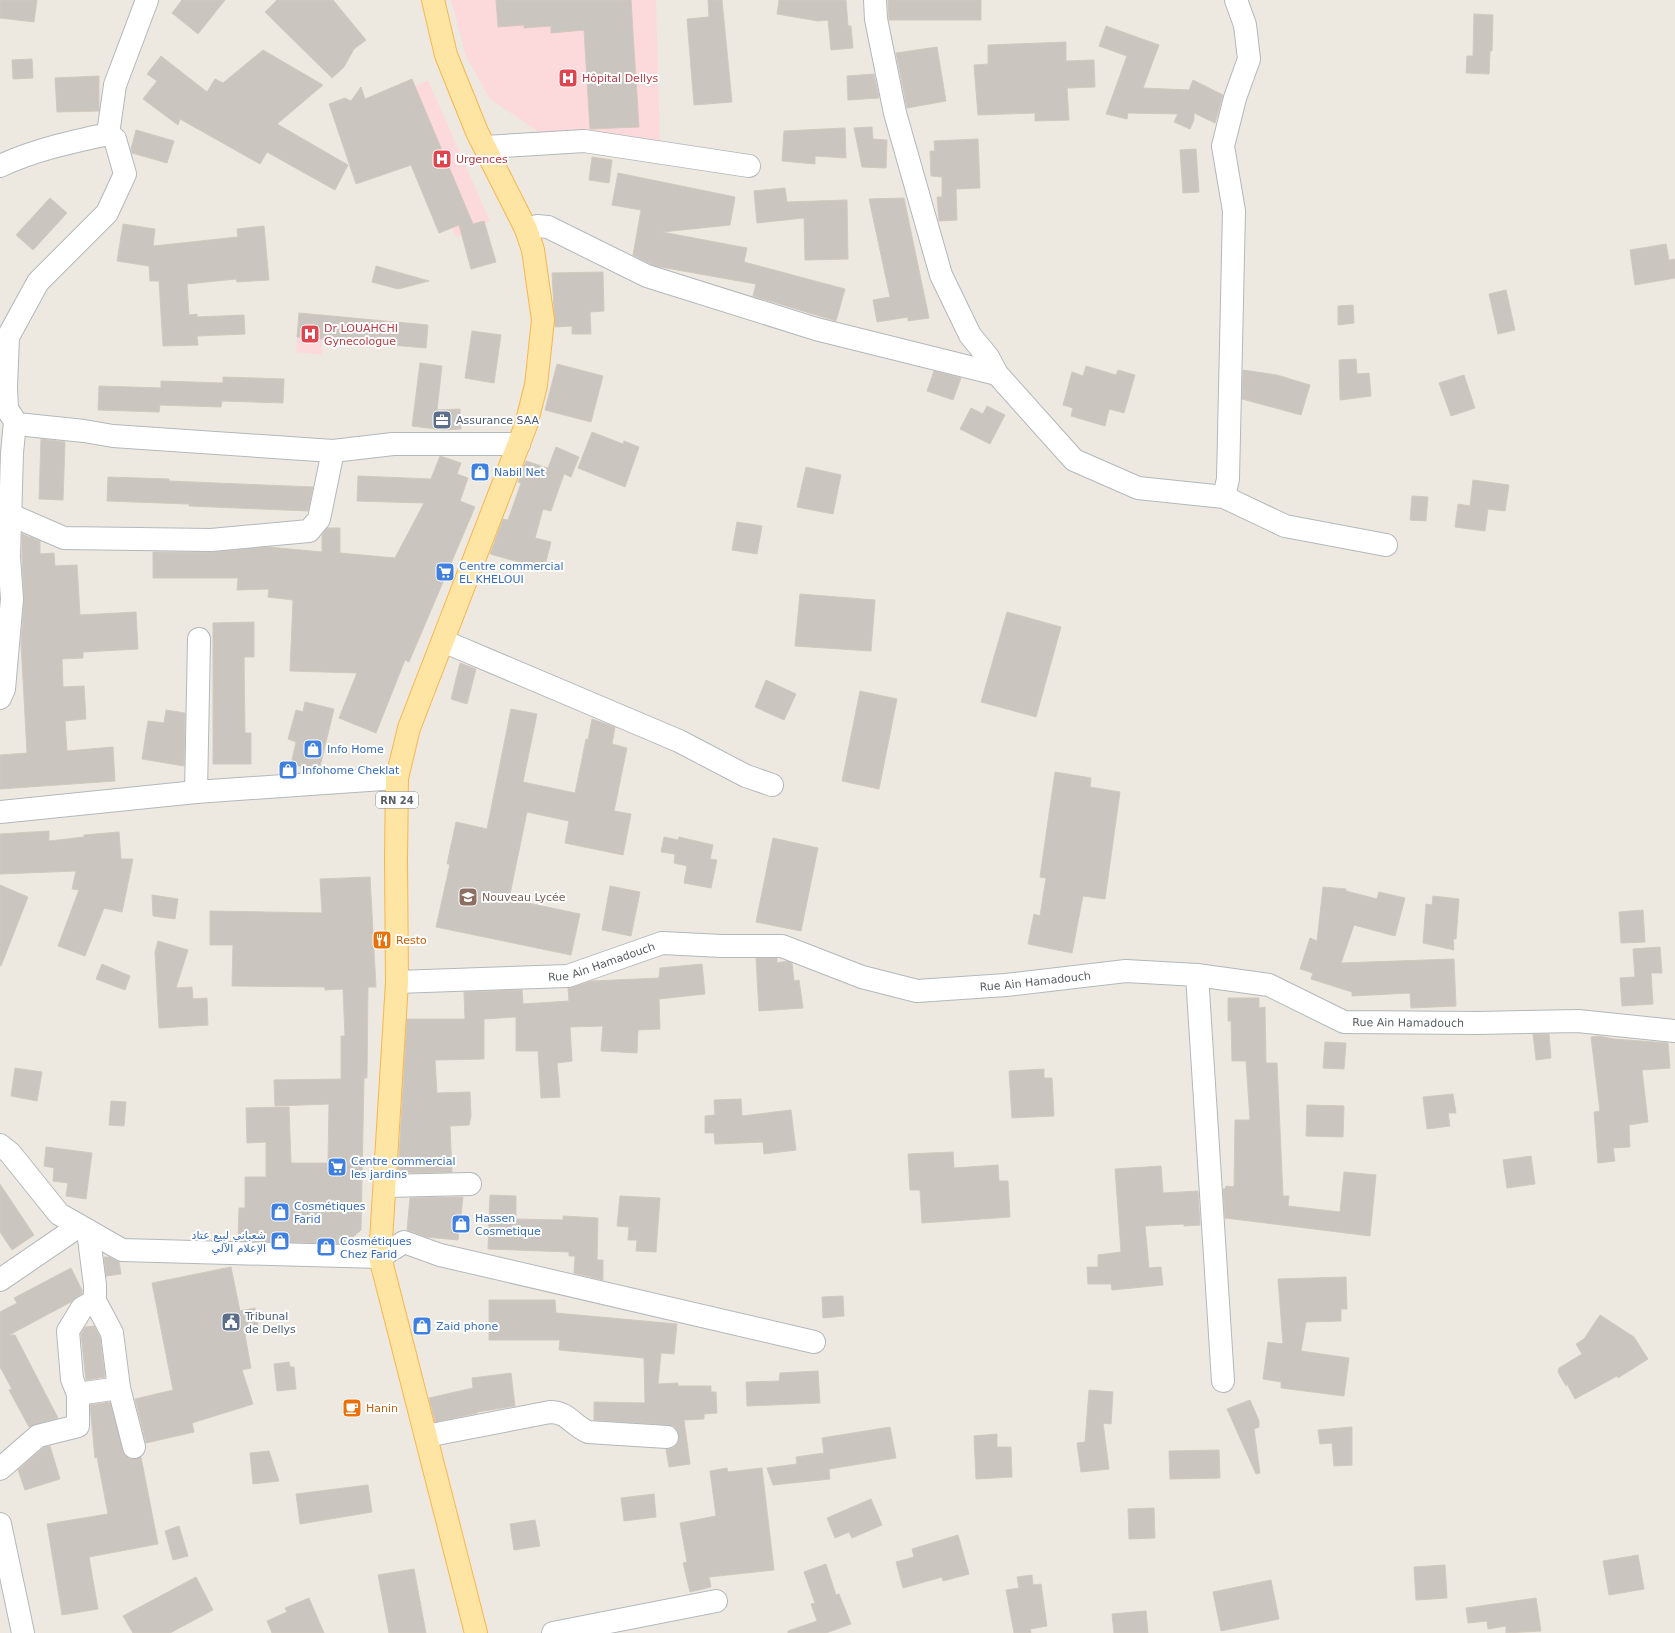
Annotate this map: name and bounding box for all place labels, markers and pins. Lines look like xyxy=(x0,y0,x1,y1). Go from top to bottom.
hospital icon: Hôpital Dellys xyxy=(557,67,579,89)
place label: Hôpital Dellys xyxy=(582,72,659,85)
hospital icon: Urgences xyxy=(431,148,453,170)
place label: Urgences xyxy=(456,153,508,166)
place label: Dr LOUAHCHI Gynecologue xyxy=(324,322,398,348)
hospital icon: Dr LOUAHCHI Gynecologue xyxy=(299,323,321,345)
office icon: Assurance SAA xyxy=(431,409,453,431)
place label: Assurance SAA xyxy=(456,414,540,427)
shop icon: Nabil Net xyxy=(469,461,491,483)
place label: Nabil Net xyxy=(494,466,546,479)
place label: Centre commercial EL KHELOUI xyxy=(459,560,563,586)
supermarket icon: Centre commercial EL KHELOUI xyxy=(434,561,456,583)
shop icon: Info Home xyxy=(302,738,324,760)
place label: Info Home xyxy=(327,743,384,756)
shop icon: Infohome Cheklat xyxy=(277,759,299,781)
place label: Infohome Cheklat xyxy=(302,764,400,777)
school or university icon: Nouveau Lycée xyxy=(457,886,479,908)
place label: Nouveau Lycée xyxy=(482,891,566,904)
restaurant icon: Resto xyxy=(371,929,393,951)
place label: Resto xyxy=(396,934,427,947)
place label: Centre commercial les jardins xyxy=(351,1155,455,1181)
supermarket icon: Centre commercial les jardins xyxy=(326,1156,348,1178)
place label: Cosmétiques Farid xyxy=(294,1200,366,1226)
shop icon: Cosmétiques Farid xyxy=(269,1201,291,1223)
place label: Hassen Cosmetique xyxy=(475,1212,541,1238)
shop icon: Hassen Cosmetique xyxy=(450,1213,472,1235)
place label: شعباني لبيع عتاد الإعلام الآلي xyxy=(192,1229,266,1255)
shop icon: شعباني لبيع عتاد الإعلام الآلي xyxy=(269,1230,291,1252)
place label: Cosmétiques Chez Farid xyxy=(340,1235,412,1261)
shop icon: Cosmétiques Chez Farid xyxy=(315,1236,337,1258)
place label: Tribunal de Dellys xyxy=(244,1310,296,1336)
public building icon: Tribunal de Dellys xyxy=(220,1311,242,1333)
shop icon: Zaid phone xyxy=(411,1315,433,1337)
place label: Zaid phone xyxy=(436,1320,498,1333)
cafe icon: Hanin xyxy=(341,1397,363,1419)
place label: Hanin xyxy=(366,1402,398,1415)

